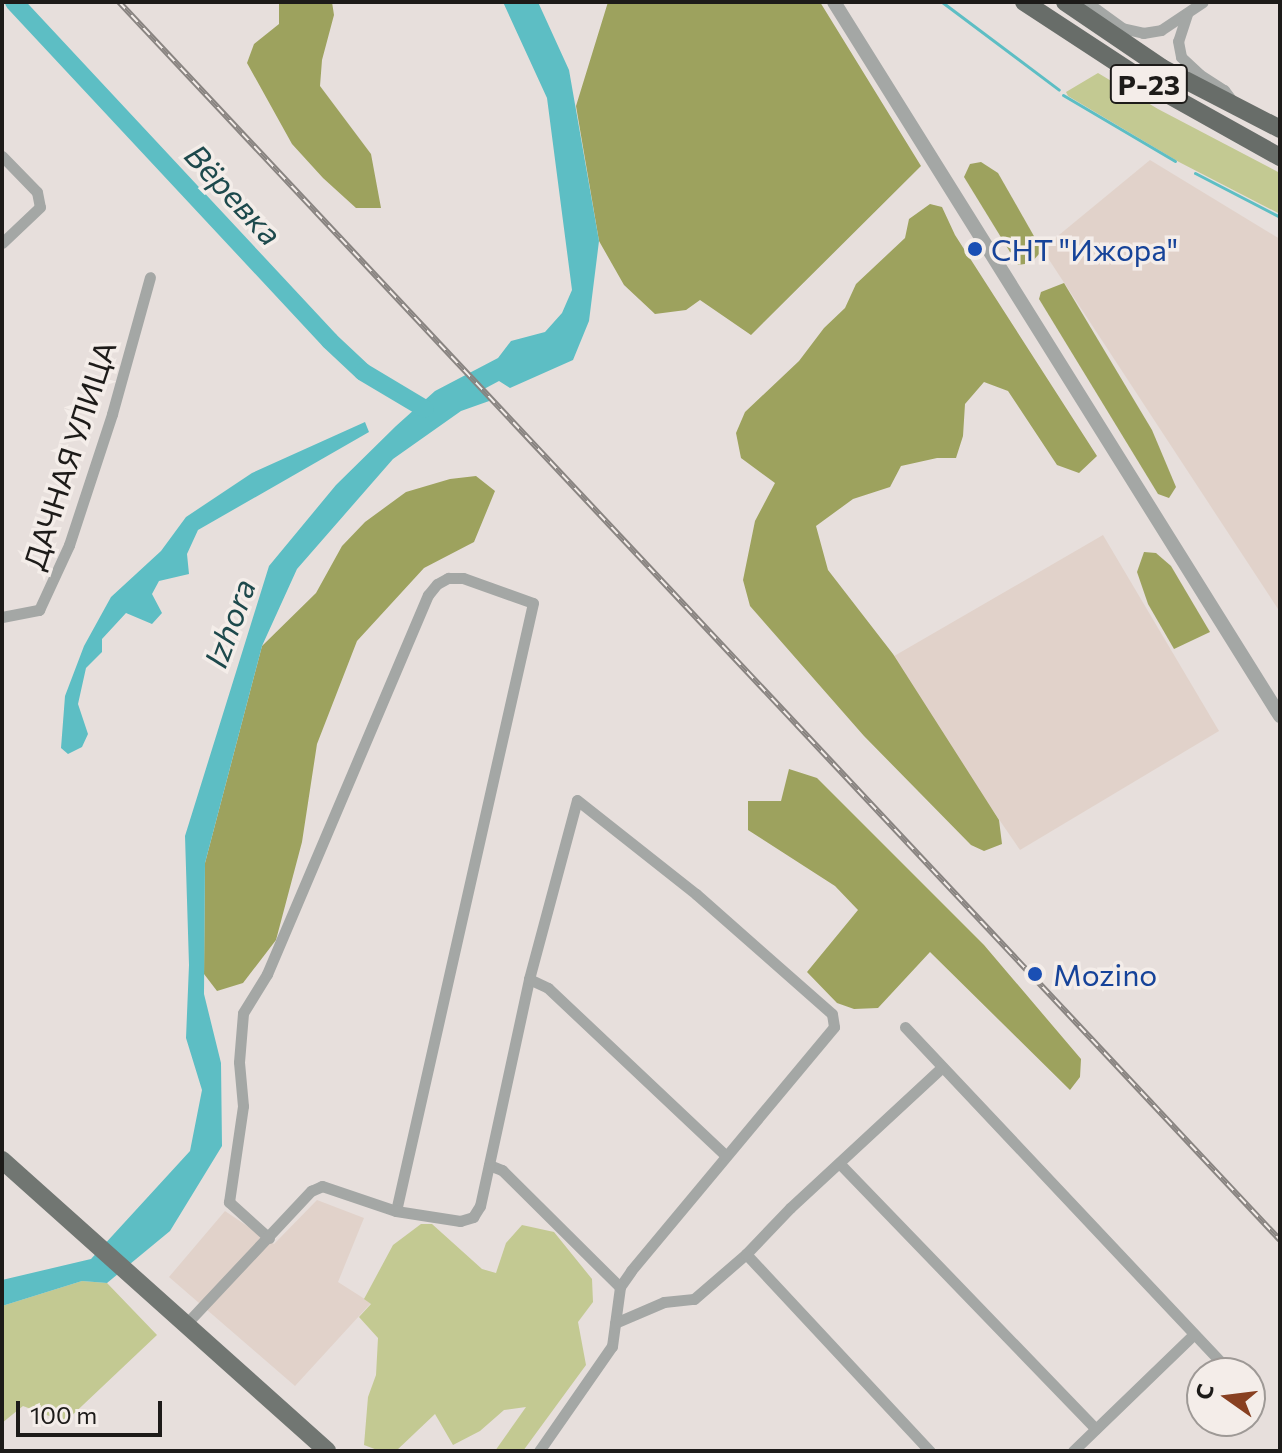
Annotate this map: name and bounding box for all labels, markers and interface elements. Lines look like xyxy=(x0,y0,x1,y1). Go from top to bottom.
road number: Р-23 xyxy=(1109,60,1189,108)
water label: Вёревка xyxy=(178,136,290,252)
place label: СНТ "Ижора" xyxy=(991,231,1178,267)
marker: СНТ "Ижора" xyxy=(966,240,984,258)
street label: ДАЧНАЯ УЛИЦА xyxy=(15,336,123,574)
water label: Izhora xyxy=(195,573,263,673)
place label: Mozino xyxy=(1053,956,1157,992)
marker: Mozino xyxy=(1024,963,1046,985)
north arrow xyxy=(1186,1357,1266,1437)
text: С xyxy=(1189,1381,1219,1402)
scale bar xyxy=(20,1385,166,1435)
text: 100 m xyxy=(30,1400,97,1429)

